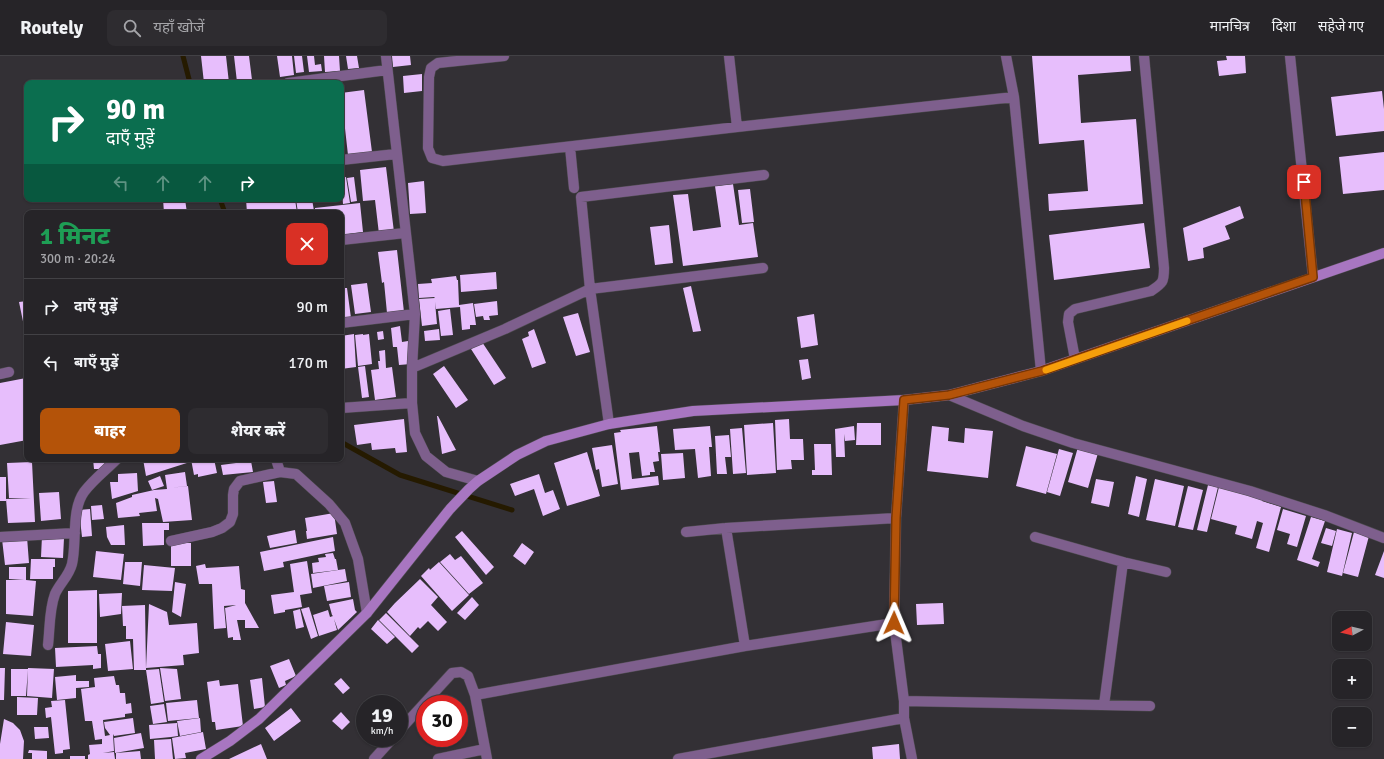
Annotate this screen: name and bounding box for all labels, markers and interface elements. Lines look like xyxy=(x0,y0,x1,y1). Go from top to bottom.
search box xyxy=(107,10,387,46)
text: Routely xyxy=(20,16,83,40)
icon: search xyxy=(121,17,143,39)
text: यहाँ खोजें xyxy=(153,18,204,36)
text: मानचित्र xyxy=(1210,18,1250,35)
text: दिशा xyxy=(1272,18,1296,35)
text: सहेजे गए xyxy=(1318,18,1364,35)
text: 90 m xyxy=(106,93,165,127)
icon: right xyxy=(40,96,92,148)
text: दाएँ मुड़ें xyxy=(106,127,155,149)
pin xyxy=(1287,165,1321,199)
icon: arrive xyxy=(1293,171,1315,193)
icon: left xyxy=(110,172,132,194)
icon: ahead xyxy=(152,172,174,194)
icon: ahead xyxy=(194,172,216,194)
icon: right xyxy=(236,172,258,194)
text: 1 मिनट xyxy=(40,221,110,251)
button: close xyxy=(286,223,328,265)
text: 300 m · 20:24 xyxy=(40,251,116,267)
icon: right xyxy=(40,296,62,318)
text: दाएँ मुड़ें xyxy=(74,297,118,315)
text: 90 m xyxy=(297,298,328,316)
icon: left xyxy=(40,352,62,374)
text: बाएँ मुड़ें xyxy=(74,353,118,371)
text: 170 m xyxy=(288,354,328,372)
button: बाहर xyxy=(40,408,180,454)
button: शेयर करें xyxy=(188,408,328,454)
position arrow xyxy=(873,602,915,644)
north arrow xyxy=(1332,611,1372,651)
map controls xyxy=(1332,611,1372,747)
button: + xyxy=(1332,659,1372,699)
speed limit sign: 30 xyxy=(416,695,468,747)
text: 19 xyxy=(371,703,393,728)
button: − xyxy=(1332,707,1372,747)
text: km/h xyxy=(371,725,393,737)

